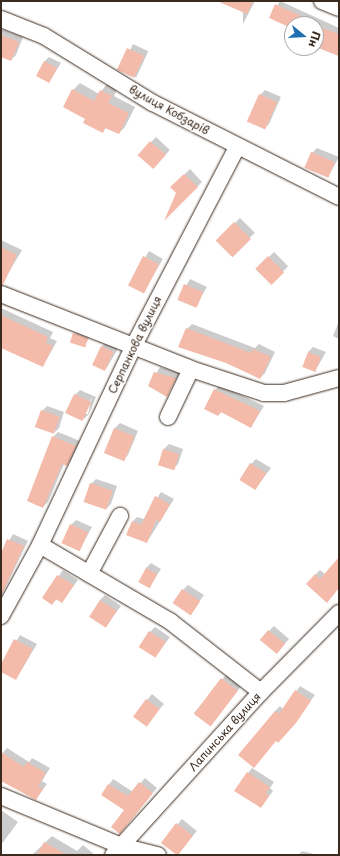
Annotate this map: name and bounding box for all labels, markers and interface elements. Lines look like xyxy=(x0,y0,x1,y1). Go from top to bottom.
north arrow xyxy=(284,16,324,56)
text: Пн xyxy=(304,29,325,50)
street label: вулиця Кобзарів xyxy=(127,82,211,138)
street label: Серпанкова вулиця xyxy=(106,294,164,396)
street label: Лапинська вулиця xyxy=(186,690,264,774)

